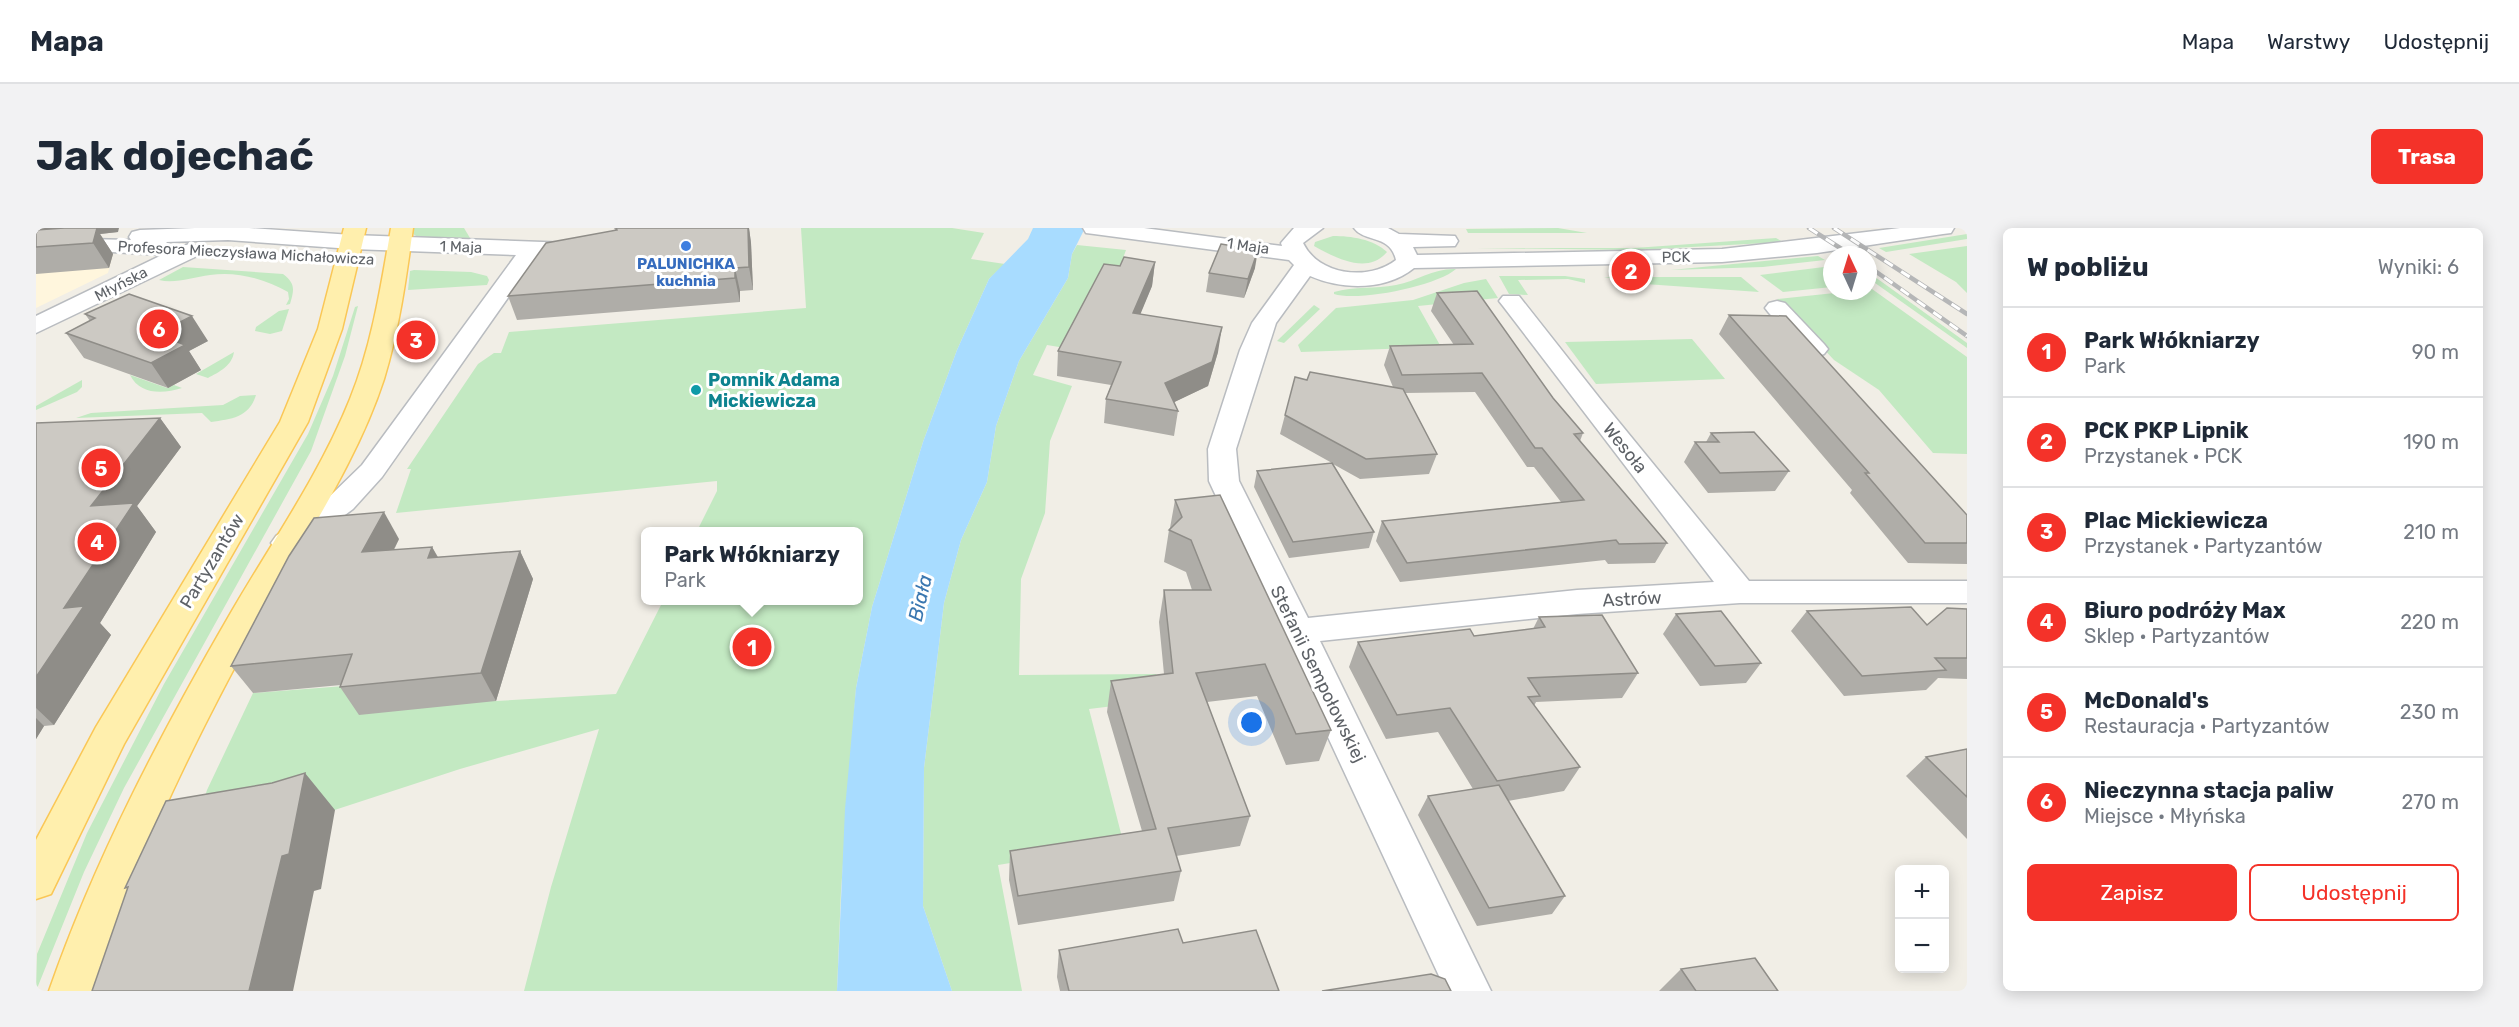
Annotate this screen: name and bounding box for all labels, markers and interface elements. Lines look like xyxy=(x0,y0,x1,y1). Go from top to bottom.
text: Mapa xyxy=(30,25,104,58)
text: Mapa xyxy=(2182,29,2234,54)
text: Warstwy xyxy=(2267,29,2350,54)
text: Udostępnij xyxy=(2383,29,2489,54)
button: Trasa xyxy=(2371,129,2483,184)
text: Jak dojechać xyxy=(36,131,314,181)
street label: 1 Maja xyxy=(1226,234,1270,258)
street label: Profesora Mieczysława Michałowicza xyxy=(117,237,375,269)
street label: 1 Maja xyxy=(439,237,483,257)
marker: PALUNICHKA kuchnia xyxy=(679,239,693,253)
north arrow xyxy=(1823,246,1877,300)
pin: 2 xyxy=(1612,248,1650,294)
street label: PCK xyxy=(1662,248,1690,266)
text: W pobliżu xyxy=(2027,252,2149,283)
place label: PALUNICHKA kuchnia xyxy=(637,255,735,290)
text: Wyniki: 6 xyxy=(2378,255,2459,279)
street label: Młyńska xyxy=(92,263,150,305)
pin: 6 xyxy=(140,306,178,352)
pin: 3 xyxy=(396,318,436,362)
text: Park Włókniarzy xyxy=(2084,327,2260,354)
text: 1 xyxy=(2042,340,2051,364)
text: 90 m xyxy=(2412,340,2459,364)
text: Park xyxy=(2084,354,2126,378)
place label: Pomnik Adama Mickiewicza xyxy=(708,369,840,412)
marker: Pomnik Adama Mickiewicza xyxy=(689,383,703,397)
text: PCK PKP Lipnik xyxy=(2084,417,2249,444)
street label: Wesoła xyxy=(1598,418,1652,478)
text: 2 xyxy=(2040,430,2053,454)
text: 190 m xyxy=(2403,430,2459,454)
text: Przystanek · PCK xyxy=(2084,444,2242,468)
pin: 5 xyxy=(82,446,120,490)
text: Plac Mickiewicza xyxy=(2084,507,2268,534)
street label: Partyzantów xyxy=(175,510,249,612)
pin: 4 xyxy=(78,520,116,564)
text: 3 xyxy=(2040,520,2053,544)
text: 210 m xyxy=(2403,520,2459,544)
popup xyxy=(641,527,863,605)
text: Przystanek · Partyzantów xyxy=(2084,534,2323,558)
text: Park Włókniarzy xyxy=(664,541,840,568)
text: Park xyxy=(664,568,706,592)
water label: Biała xyxy=(903,572,937,624)
street label: Stefanii Sempołowskiej xyxy=(1266,582,1370,766)
street label: Astrów xyxy=(1602,586,1662,612)
text: Biuro podróży Max xyxy=(2084,597,2286,624)
text: 4 xyxy=(2040,610,2053,634)
text: 220 m xyxy=(2400,610,2459,634)
pin: 1 xyxy=(732,624,772,670)
text: Sklep · Partyzantów xyxy=(2084,624,2270,648)
text: McDonald's xyxy=(2084,687,2209,714)
text: 5 xyxy=(2040,700,2053,724)
text: 230 m xyxy=(2400,700,2459,724)
your location xyxy=(1237,708,1266,737)
text: Restauracja · Partyzantów xyxy=(2084,714,2330,738)
text: Nieczynna stacja paliw xyxy=(2084,777,2334,804)
text: 6 xyxy=(2040,790,2053,814)
text: 270 m xyxy=(2402,790,2459,814)
text: Miejsce · Młyńska xyxy=(2084,804,2246,828)
button: Zapisz xyxy=(2027,864,2237,921)
button: Udostępnij xyxy=(2249,864,2459,921)
map controls xyxy=(1895,865,1949,973)
button: + xyxy=(1895,865,1949,919)
button: − xyxy=(1895,919,1949,973)

